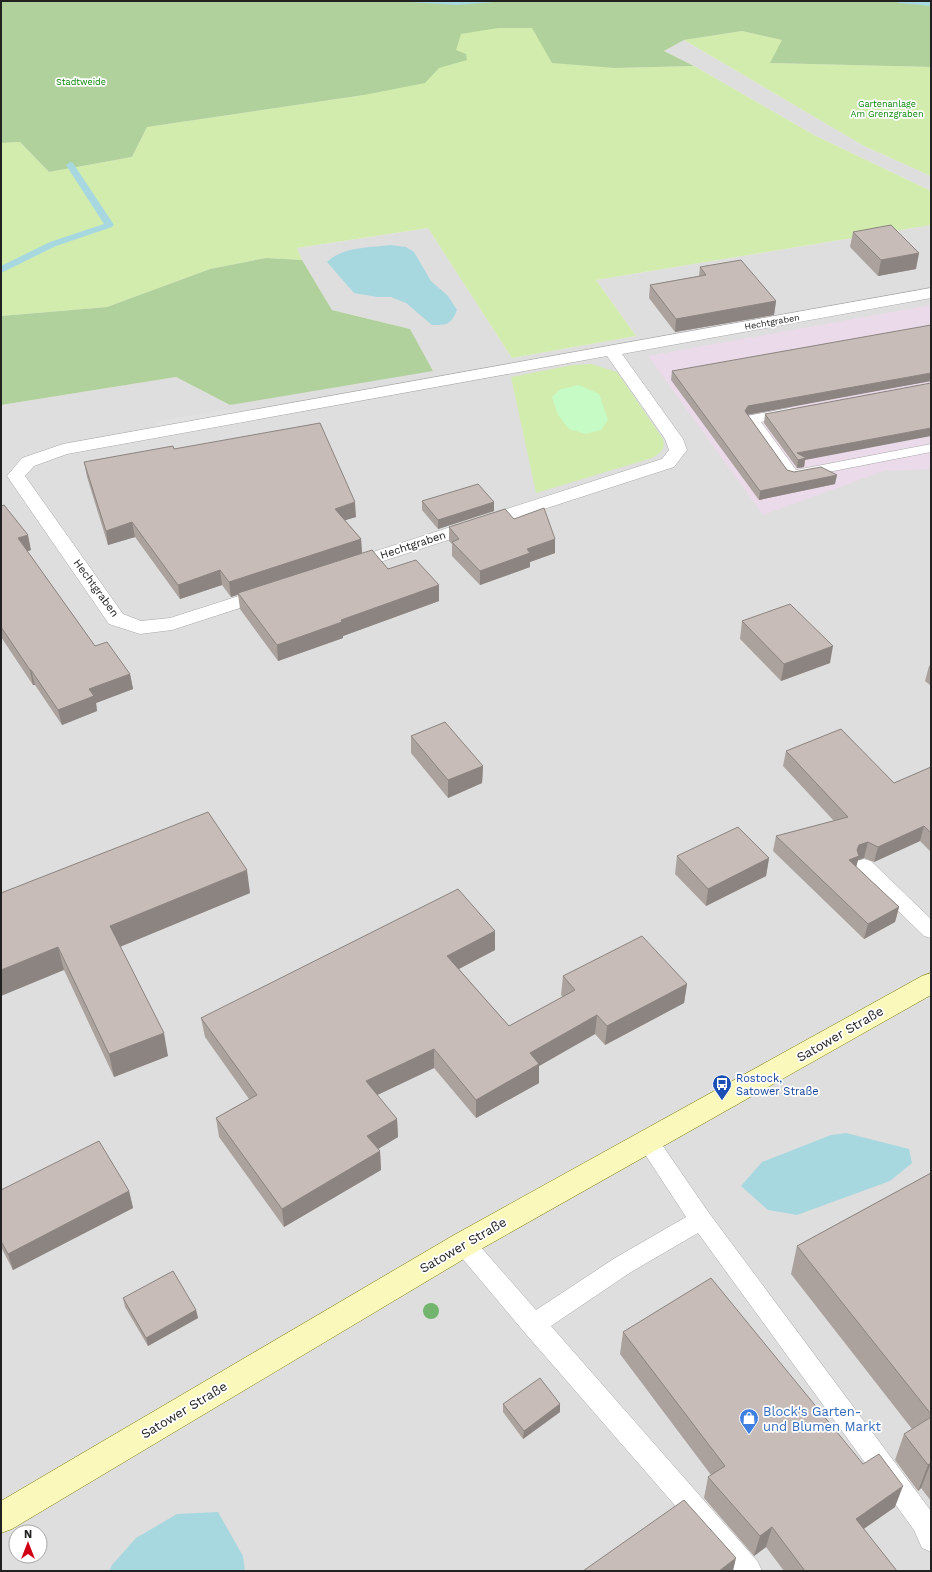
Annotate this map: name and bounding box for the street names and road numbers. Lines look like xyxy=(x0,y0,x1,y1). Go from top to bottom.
street label: Hechtgraben xyxy=(744,312,800,332)
street label: Hechtgraben xyxy=(379,528,447,562)
street label: Hechtgraben xyxy=(71,557,121,619)
street label: Satower Straße xyxy=(794,1003,886,1065)
street label: Satower Straße xyxy=(417,1214,509,1276)
street label: Satower Straße xyxy=(138,1378,230,1442)

